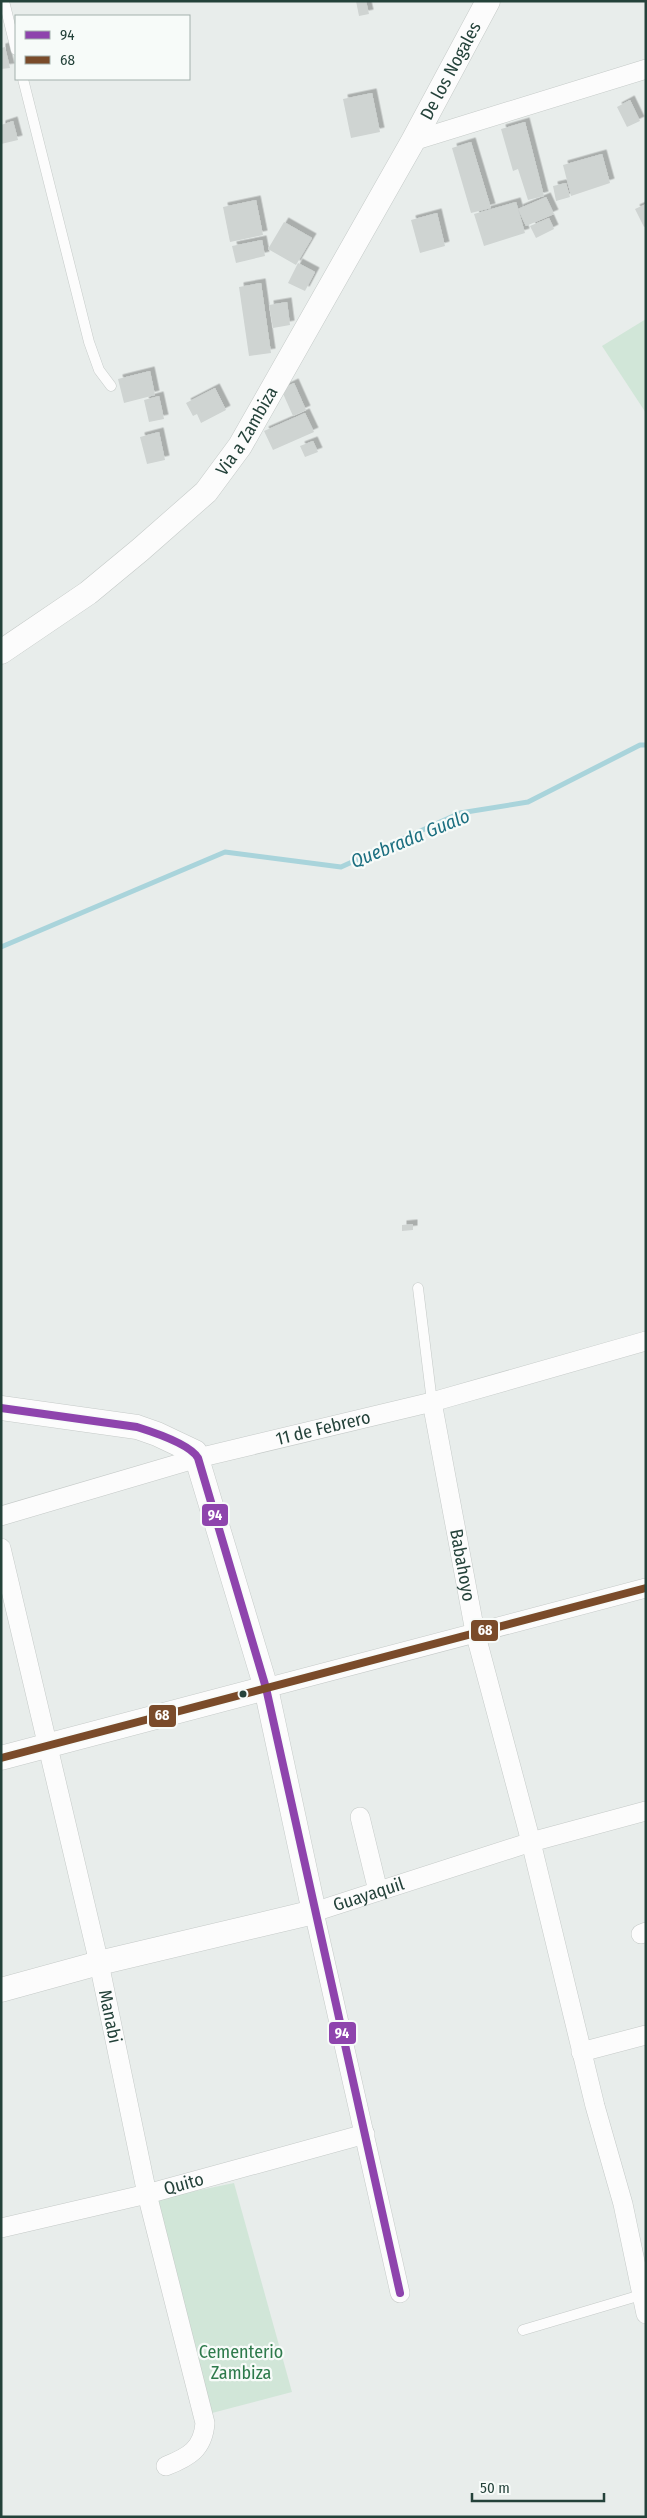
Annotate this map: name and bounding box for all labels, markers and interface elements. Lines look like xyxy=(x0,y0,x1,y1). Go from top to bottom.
legend xyxy=(15,15,190,80)
street label: De los Nogales xyxy=(415,18,486,124)
text: 94 xyxy=(60,26,74,44)
text: 68 xyxy=(60,51,75,69)
street label: Via a Zambiza xyxy=(211,382,283,480)
water label: Quebrada Gualo xyxy=(347,804,473,873)
street label: 11 de Febrero xyxy=(274,1406,373,1450)
line badge: 94 xyxy=(201,1503,229,1527)
text: 94 xyxy=(208,1507,222,1524)
street label: Babahoyo xyxy=(445,1527,480,1603)
line badge: 68 xyxy=(470,1619,499,1642)
text: 68 xyxy=(478,1622,493,1639)
unlabelled marker xyxy=(238,1689,248,1699)
line badge: 68 xyxy=(148,1704,177,1728)
text: 68 xyxy=(155,1707,170,1724)
street label: Guayaquil xyxy=(330,1873,407,1916)
street label: Manabi xyxy=(94,1988,126,2045)
line badge: 94 xyxy=(328,2021,357,2045)
text: 94 xyxy=(335,2025,349,2042)
street label: Quito xyxy=(161,2168,206,2200)
park label: Cementerio Zambiza xyxy=(199,2341,283,2384)
scale bar xyxy=(472,2470,604,2502)
text: 50 m xyxy=(480,2479,510,2497)

